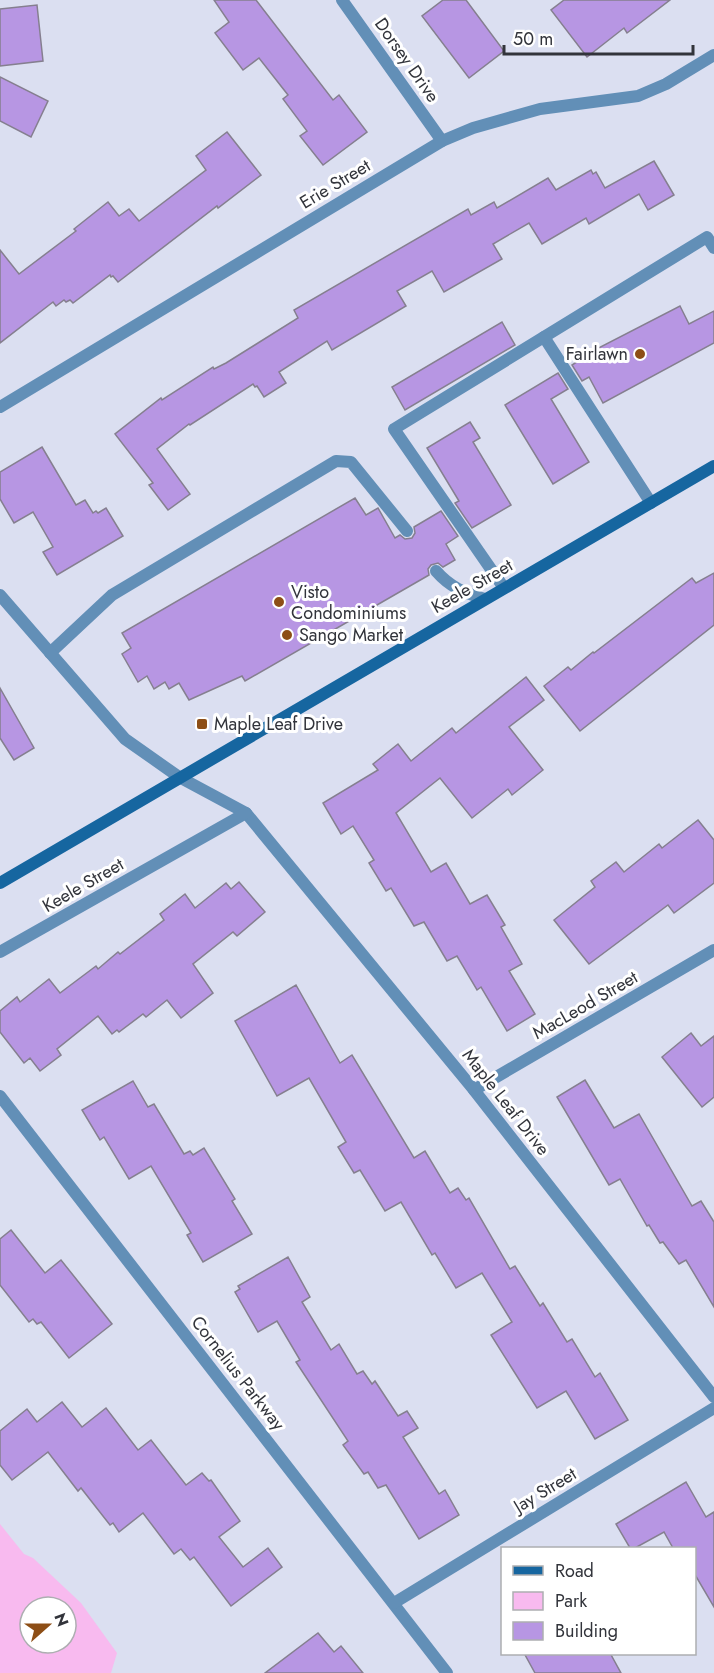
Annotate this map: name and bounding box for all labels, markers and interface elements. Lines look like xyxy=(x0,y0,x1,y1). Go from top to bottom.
street label: Dorsey Drive xyxy=(368,12,446,108)
scale bar xyxy=(504,18,693,56)
text: 50 m xyxy=(513,26,553,52)
street label: Erie Street xyxy=(295,152,376,215)
place label: Fairlawn xyxy=(566,341,628,367)
marker: Fairlawn xyxy=(633,347,647,361)
street label: Keele Street xyxy=(427,552,518,620)
place label: Visto Condominiums xyxy=(291,579,406,626)
marker: Visto Condominiums xyxy=(272,595,286,609)
place label: Sango Market xyxy=(299,622,404,648)
marker: Sango Market xyxy=(280,628,294,642)
place label: Maple Leaf Drive xyxy=(214,711,343,737)
marker: Maple Leaf Drive xyxy=(195,717,209,731)
street label: Keele Street xyxy=(38,851,129,919)
street label: MacLeod Street xyxy=(528,964,643,1046)
street label: Maple Leaf Drive xyxy=(456,1043,556,1161)
street label: Cornelius Parkway xyxy=(185,1310,291,1436)
street label: Jay Street xyxy=(507,1461,582,1520)
legend xyxy=(501,1547,696,1655)
text: Road xyxy=(555,1558,594,1584)
text: Park xyxy=(555,1588,587,1614)
north arrow xyxy=(18,1595,78,1655)
text: N xyxy=(49,1610,75,1630)
text: Building xyxy=(555,1618,618,1644)

